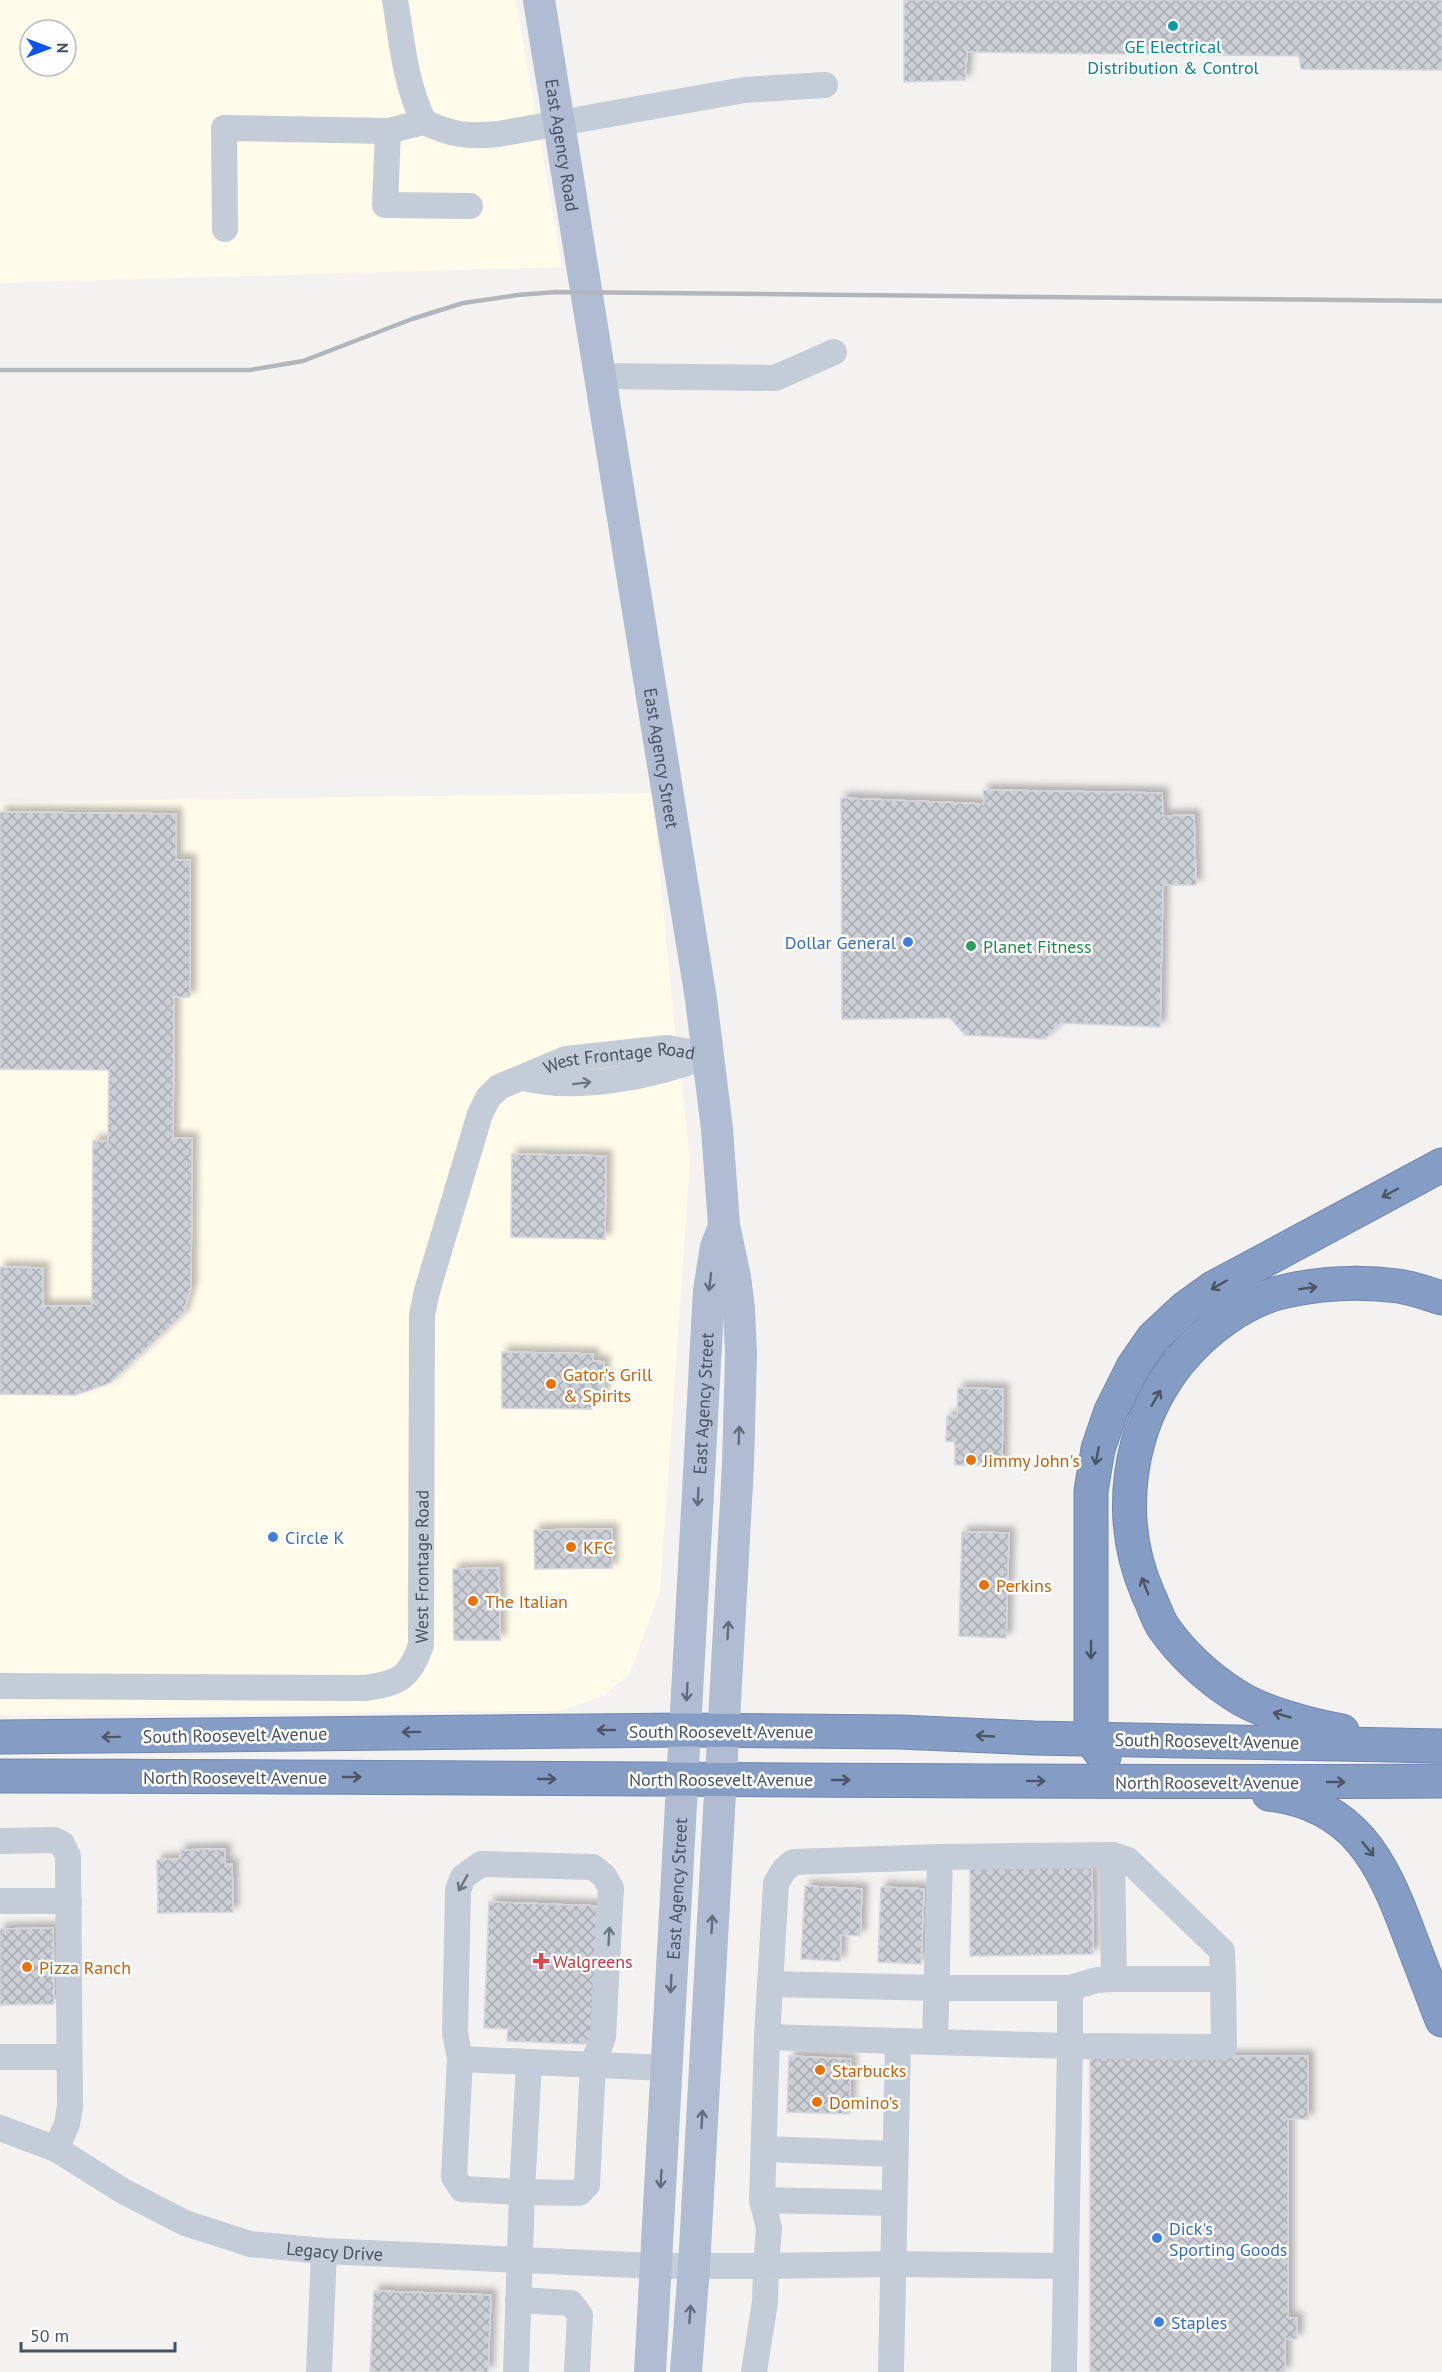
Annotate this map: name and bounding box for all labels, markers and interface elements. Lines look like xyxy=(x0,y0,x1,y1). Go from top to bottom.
north arrow xyxy=(18,18,78,78)
marker: GE Electrical Distribution & Control xyxy=(1166,19,1180,33)
place label: GE Electrical Distribution & Control xyxy=(1087,35,1260,79)
text: N xyxy=(53,43,73,53)
street label: East Agency Road xyxy=(540,77,585,213)
street label: East Agency Street xyxy=(639,686,685,830)
place label: Dollar General xyxy=(785,931,897,954)
marker: Dollar General xyxy=(901,935,915,949)
place label: Planet Fitness xyxy=(983,935,1092,958)
marker: Planet Fitness xyxy=(964,939,978,953)
street label: West Frontage Road xyxy=(540,1036,697,1079)
one-way arrow xyxy=(571,1077,591,1088)
one-way arrow xyxy=(1382,1188,1400,1199)
one-way arrow xyxy=(704,1271,715,1291)
one-way arrow xyxy=(1211,1280,1228,1292)
one-way arrow xyxy=(1297,1282,1317,1293)
street label: East Agency Street xyxy=(687,1332,718,1475)
place label: Gator's Grill & Spirits xyxy=(563,1363,653,1407)
marker: Gator's Grill & Spirits xyxy=(544,1377,558,1391)
one-way arrow xyxy=(1150,1390,1162,1407)
one-way arrow xyxy=(733,1425,745,1445)
one-way arrow xyxy=(1091,1445,1102,1465)
place label: Jimmy John's xyxy=(982,1449,1080,1472)
marker: Jimmy John's xyxy=(964,1453,978,1467)
one-way arrow xyxy=(692,1487,703,1507)
street label: West Frontage Road xyxy=(410,1490,433,1643)
place label: Circle K xyxy=(285,1526,345,1549)
marker: Circle K xyxy=(266,1530,280,1544)
place label: KFC xyxy=(583,1536,614,1559)
marker: KFC xyxy=(564,1540,578,1554)
place label: Perkins xyxy=(996,1574,1052,1597)
one-way arrow xyxy=(1139,1577,1150,1596)
marker: Perkins xyxy=(977,1578,991,1592)
place label: The Italian xyxy=(485,1590,568,1613)
marker: The Italian xyxy=(466,1594,480,1608)
one-way arrow xyxy=(723,1620,734,1640)
one-way arrow xyxy=(1085,1640,1097,1660)
one-way arrow xyxy=(682,1682,693,1702)
one-way arrow xyxy=(1272,1709,1291,1720)
street label: South Roosevelt Avenue xyxy=(629,1720,813,1743)
street label: South Roosevelt Avenue xyxy=(143,1722,327,1748)
one-way arrow xyxy=(596,1724,616,1736)
one-way arrow xyxy=(401,1726,421,1738)
street label: South Roosevelt Avenue xyxy=(1115,1728,1299,1754)
one-way arrow xyxy=(975,1730,995,1741)
one-way arrow xyxy=(101,1731,121,1742)
street label: North Roosevelt Avenue xyxy=(143,1766,327,1789)
street label: North Roosevelt Avenue xyxy=(629,1768,813,1791)
street label: North Roosevelt Avenue xyxy=(1115,1771,1299,1794)
one-way arrow xyxy=(342,1772,362,1783)
one-way arrow xyxy=(537,1773,557,1785)
one-way arrow xyxy=(830,1774,850,1785)
one-way arrow xyxy=(1025,1776,1045,1787)
one-way arrow xyxy=(1325,1776,1345,1788)
street label: East Agency Street xyxy=(661,1817,692,1960)
one-way arrow xyxy=(1361,1841,1374,1857)
one-way arrow xyxy=(456,1874,468,1892)
one-way arrow xyxy=(706,1915,717,1935)
one-way arrow xyxy=(603,1927,614,1947)
place label: Walgreens xyxy=(553,1950,633,1973)
marker: Walgreens xyxy=(534,1954,548,1968)
place label: Pizza Ranch xyxy=(39,1956,131,1979)
marker: Pizza Ranch xyxy=(20,1960,34,1974)
one-way arrow xyxy=(666,1974,677,1994)
place label: Starbucks xyxy=(832,2059,906,2082)
marker: Starbucks xyxy=(813,2063,827,2077)
place label: Domino's xyxy=(829,2091,899,2114)
marker: Domino's xyxy=(810,2095,824,2109)
one-way arrow xyxy=(696,2110,707,2130)
one-way arrow xyxy=(655,2169,666,2188)
place label: Dick's Sporting Goods xyxy=(1169,2217,1287,2261)
marker: Dick's Sporting Goods xyxy=(1150,2231,1164,2245)
street label: Legacy Drive xyxy=(285,2236,383,2265)
one-way arrow xyxy=(685,2304,696,2324)
place label: Staples xyxy=(1171,2311,1227,2334)
scale bar xyxy=(21,2315,176,2353)
marker: Staples xyxy=(1152,2315,1166,2329)
text: 50 m xyxy=(30,2324,69,2347)

